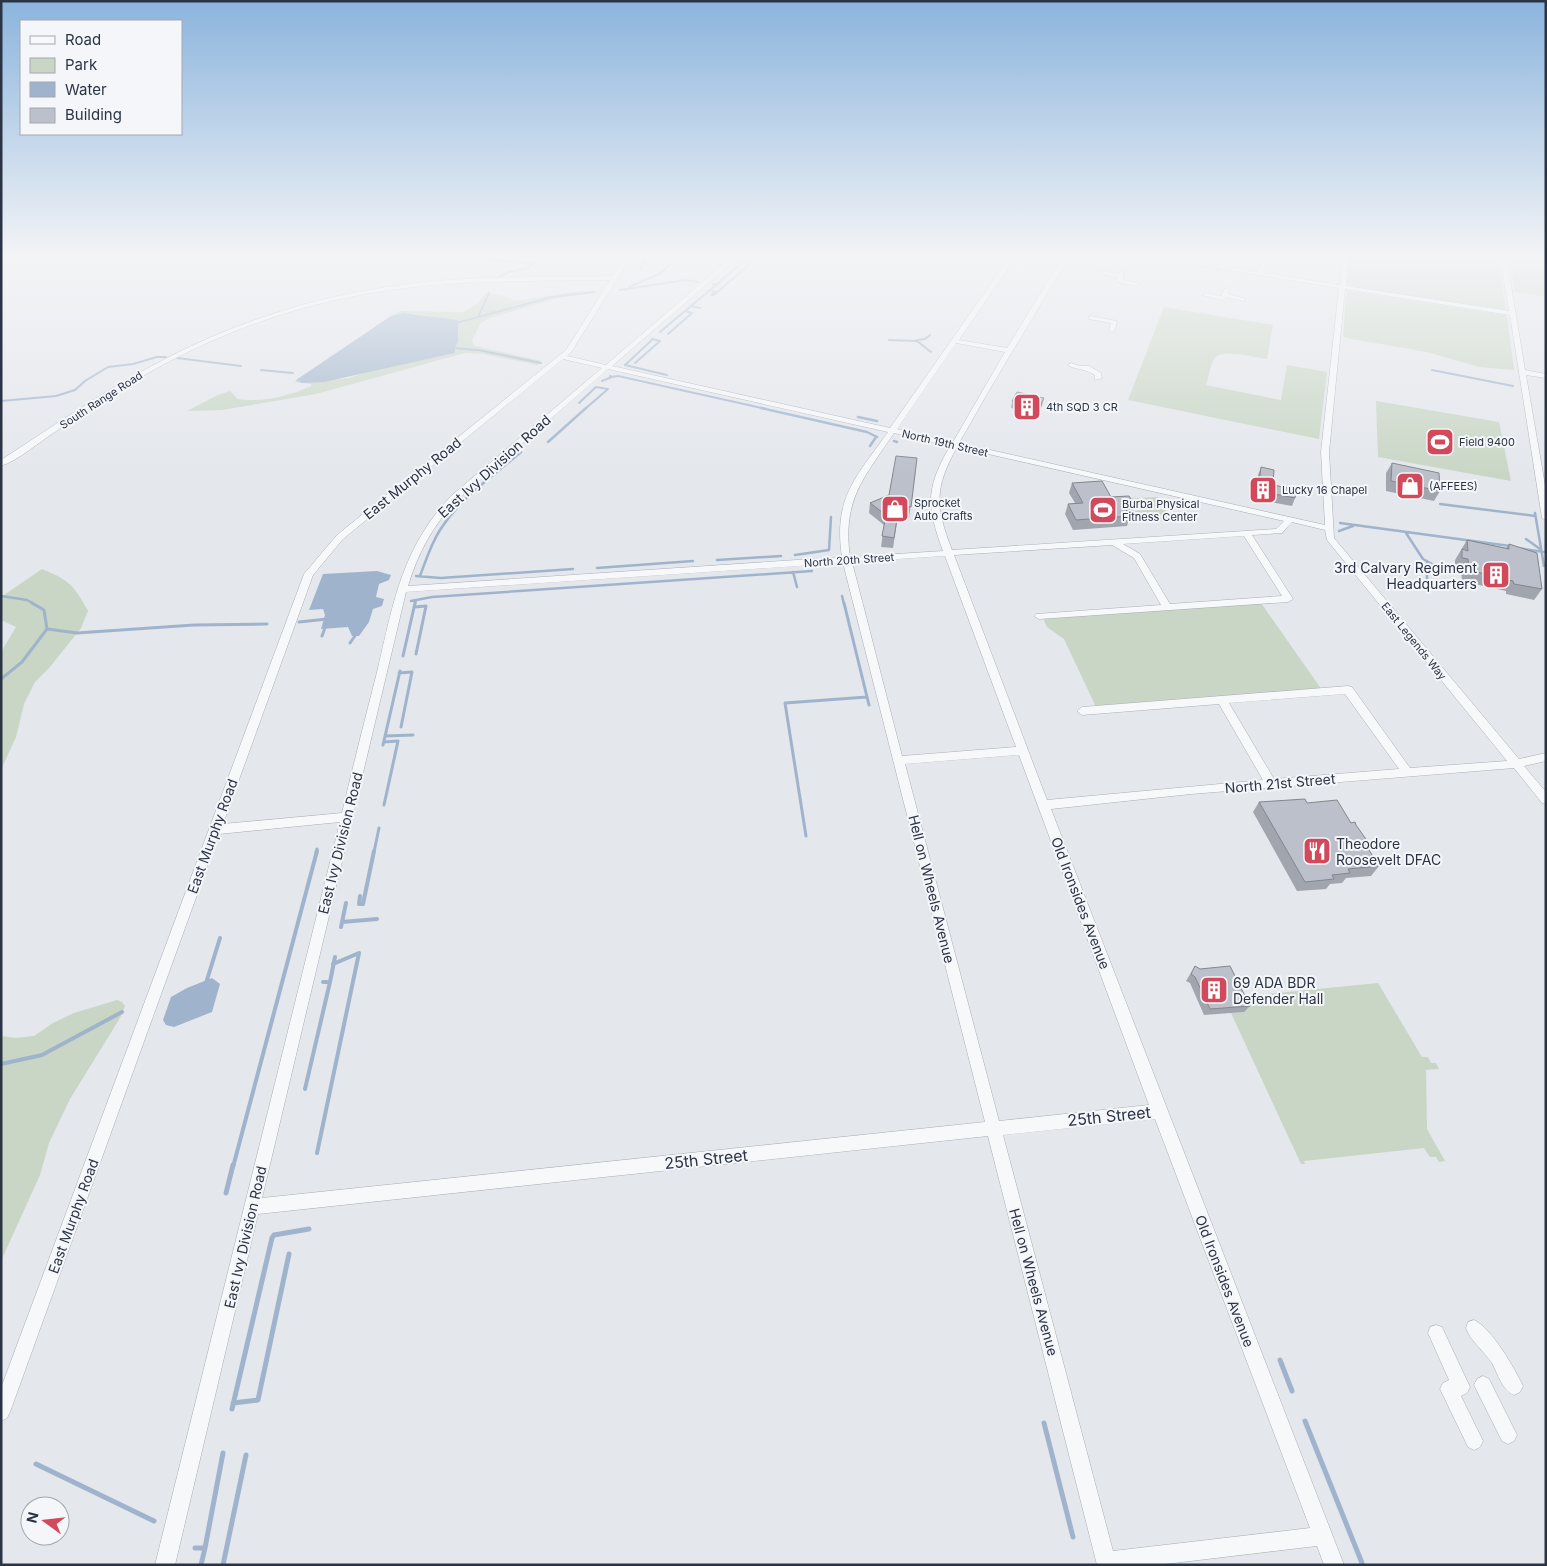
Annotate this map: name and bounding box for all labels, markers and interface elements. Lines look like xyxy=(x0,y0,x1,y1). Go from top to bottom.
legend xyxy=(20,20,182,135)
text: Road xyxy=(65,30,101,49)
text: Park xyxy=(65,55,98,74)
text: Water xyxy=(65,80,107,99)
text: Building xyxy=(65,105,122,124)
street label: South Range Road xyxy=(57,368,145,432)
building icon: 4th SQD 3 CR xyxy=(1012,392,1042,422)
place label: 4th SQD 3 CR xyxy=(1046,400,1118,414)
street label: East Ivy Division Road xyxy=(434,411,554,521)
street label: North 19th Street xyxy=(901,426,990,460)
sports icon: Field 9400 xyxy=(1425,427,1455,457)
street label: East Murphy Road xyxy=(360,433,464,523)
place label: Field 9400 xyxy=(1459,435,1515,449)
shop icon: (AFFEES) xyxy=(1395,471,1425,501)
building icon: Lucky 16 Chapel xyxy=(1248,475,1278,505)
place label: (AFFEES) xyxy=(1429,479,1478,493)
place label: Lucky 16 Chapel xyxy=(1282,483,1367,497)
shop icon: Sprocket Auto Crafts xyxy=(880,494,910,524)
sports icon: Burba Physical Fitness Center xyxy=(1088,495,1118,525)
place label: Sprocket Auto Crafts xyxy=(914,496,973,523)
place label: Burba Physical Fitness Center xyxy=(1122,497,1199,524)
street label: North 20th Street xyxy=(803,550,895,570)
place label: 3rd Calvary Regiment Headquarters xyxy=(1334,559,1477,592)
building icon: 3rd Calvary Regiment Headquarters xyxy=(1481,560,1511,590)
street label: East Legends Way xyxy=(1378,599,1450,683)
street label: East Ivy Division Road xyxy=(314,770,366,916)
street label: North 21st Street xyxy=(1224,770,1336,796)
street label: East Murphy Road xyxy=(183,776,241,896)
street label: Hell on Wheels Avenue xyxy=(905,813,959,965)
street label: Old Ironsides Avenue xyxy=(1048,835,1114,971)
place label: Theodore Roosevelt DFAC xyxy=(1336,835,1441,868)
restaurant icon: Theodore Roosevelt DFAC xyxy=(1302,836,1332,866)
place label: 69 ADA BDR Defender Hall xyxy=(1233,974,1323,1007)
building icon: 69 ADA BDR Defender Hall xyxy=(1199,975,1229,1005)
street label: 25th Street xyxy=(1066,1102,1152,1130)
street label: 25th Street xyxy=(663,1145,749,1173)
street label: East Murphy Road xyxy=(44,1156,102,1276)
street label: East Ivy Division Road xyxy=(220,1164,270,1310)
street label: Hell on Wheels Avenue xyxy=(1006,1206,1062,1358)
street label: Old Ironsides Avenue xyxy=(1192,1213,1258,1349)
north arrow xyxy=(20,1496,70,1546)
text: N xyxy=(22,1510,42,1525)

